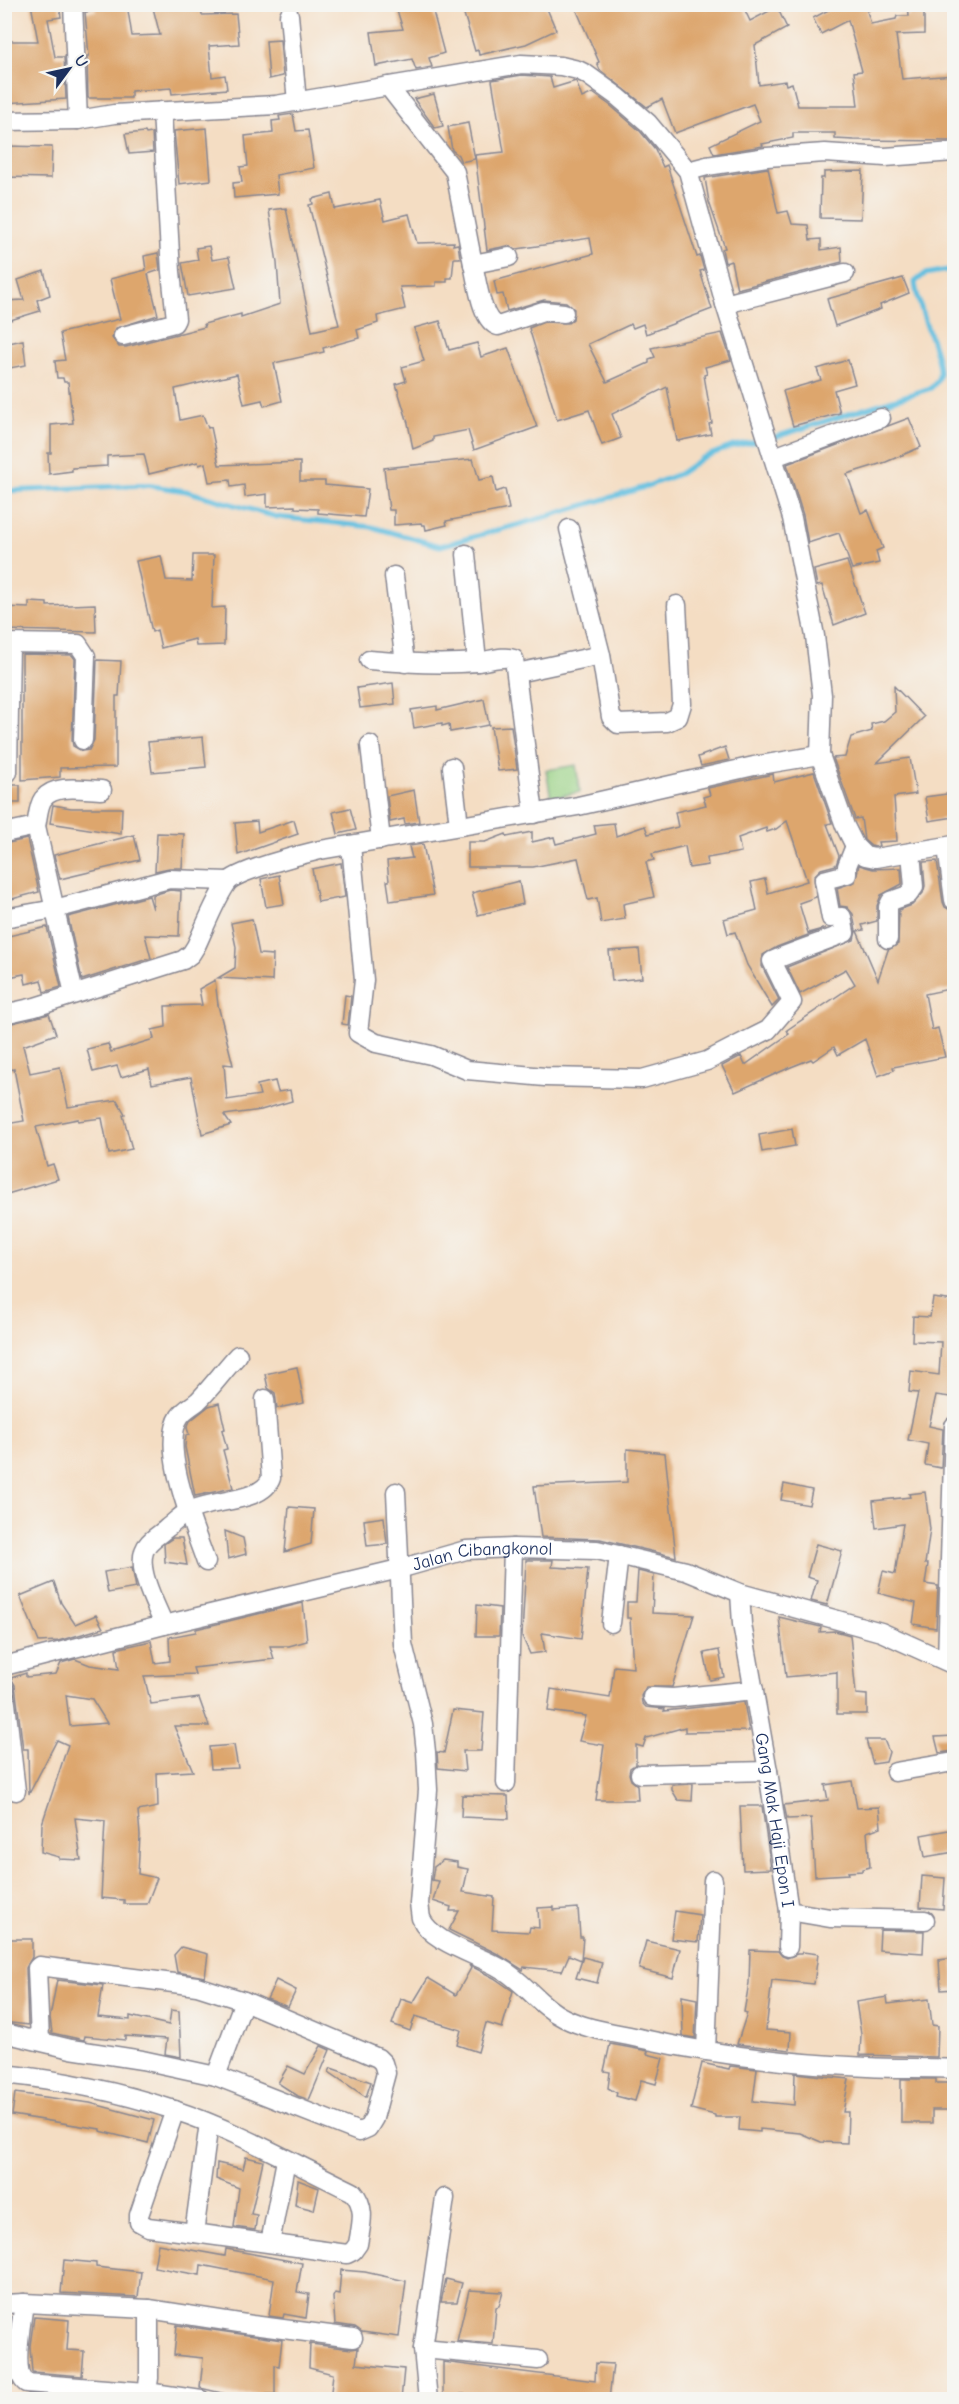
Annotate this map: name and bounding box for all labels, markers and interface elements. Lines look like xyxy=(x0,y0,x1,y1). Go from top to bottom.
north arrow xyxy=(39,39,99,99)
text: U xyxy=(70,52,91,71)
street label: Jalan Cibangkonol xyxy=(410,1537,553,1575)
street label: Gang Mak Haji Epon I xyxy=(751,1731,799,1909)

